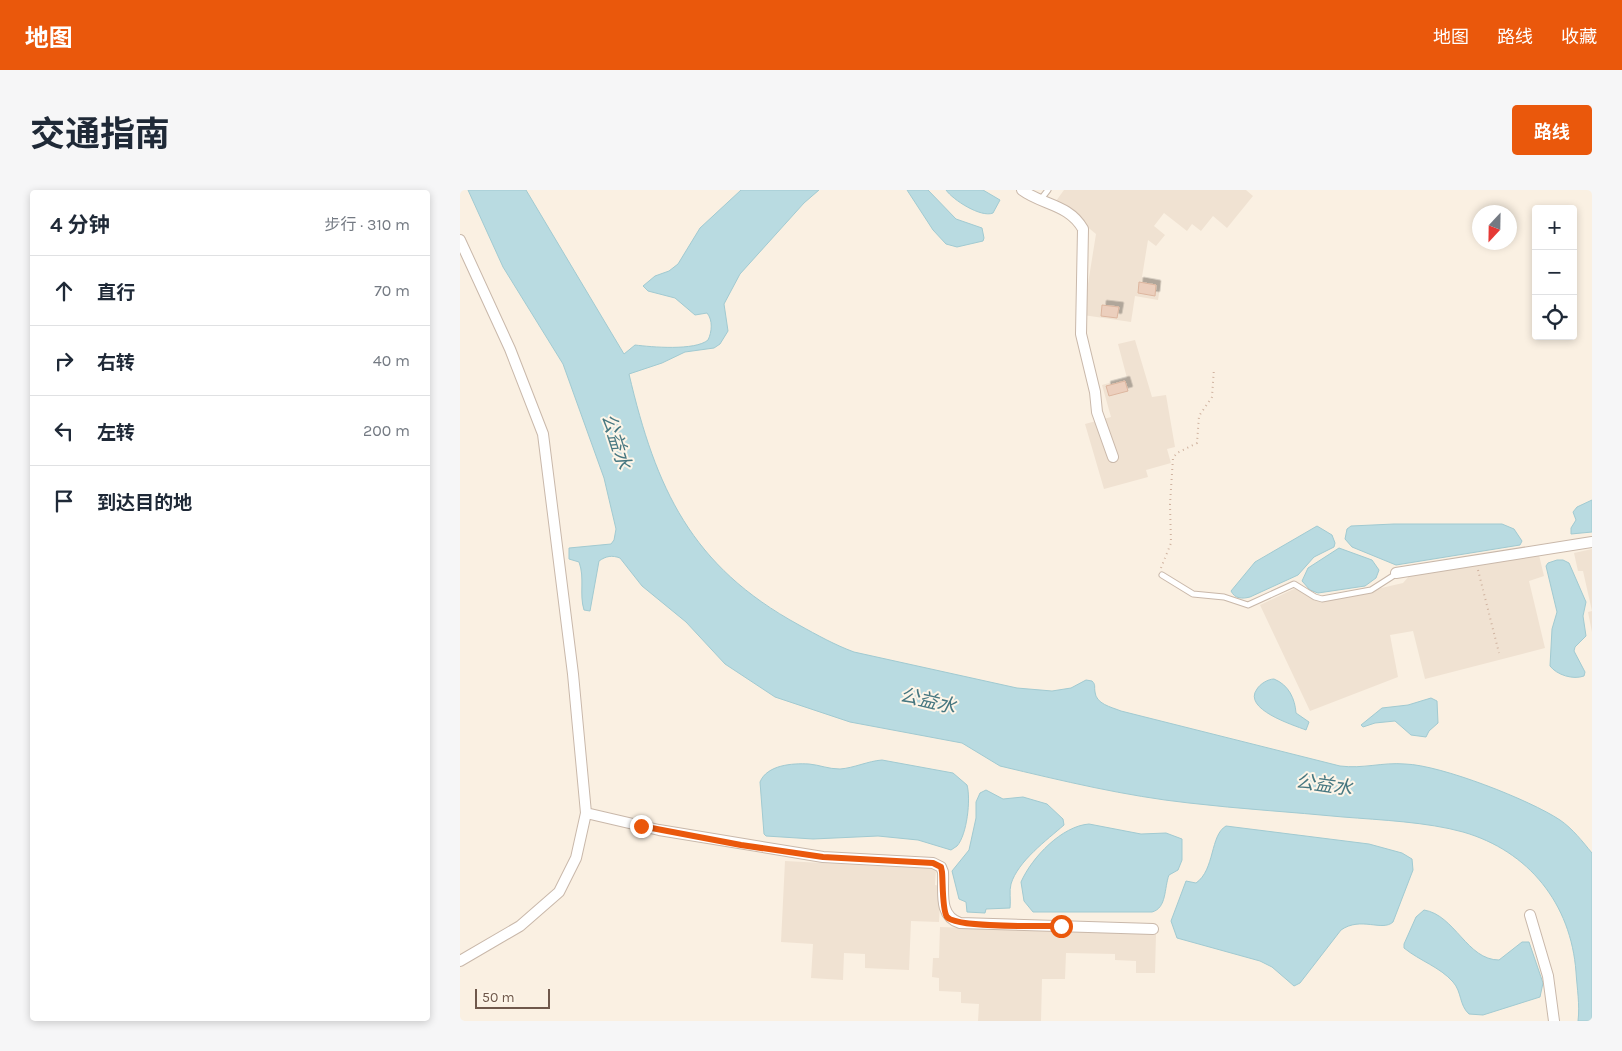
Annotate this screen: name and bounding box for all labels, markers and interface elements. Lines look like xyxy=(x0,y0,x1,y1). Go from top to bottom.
text: 地图 xyxy=(25,24,73,52)
text: 地图 xyxy=(1433,26,1469,48)
text: 路线 xyxy=(1497,26,1533,48)
text: 收藏 xyxy=(1561,26,1597,48)
button: 路线 xyxy=(1512,105,1592,155)
text: 交通指南 xyxy=(30,114,170,155)
north arrow xyxy=(1472,205,1517,250)
map controls xyxy=(1532,205,1577,340)
button: + xyxy=(1532,205,1577,250)
text: 4 分钟 xyxy=(50,213,110,237)
text: 步行 · 310 m xyxy=(325,215,410,234)
button: − xyxy=(1532,250,1577,295)
icon: ahead xyxy=(50,277,78,305)
text: 70 m xyxy=(374,281,410,300)
text: 直行 xyxy=(97,282,135,304)
button: locate xyxy=(1532,295,1577,340)
icon: right xyxy=(50,347,78,375)
text: 40 m xyxy=(373,351,410,370)
text: 右转 xyxy=(97,352,135,374)
water label: 公益水 xyxy=(597,411,636,473)
icon: left xyxy=(50,417,78,445)
text: 200 m xyxy=(363,421,410,440)
text: 左转 xyxy=(97,422,135,444)
icon: arrive xyxy=(50,487,78,515)
text: 到达目的地 xyxy=(97,492,192,514)
water label: 公益水 xyxy=(898,684,959,718)
water label: 公益水 xyxy=(1294,770,1355,800)
route end xyxy=(630,815,653,838)
route start xyxy=(1050,915,1073,938)
scale bar xyxy=(475,986,550,1009)
text: 50 m xyxy=(482,989,515,1006)

